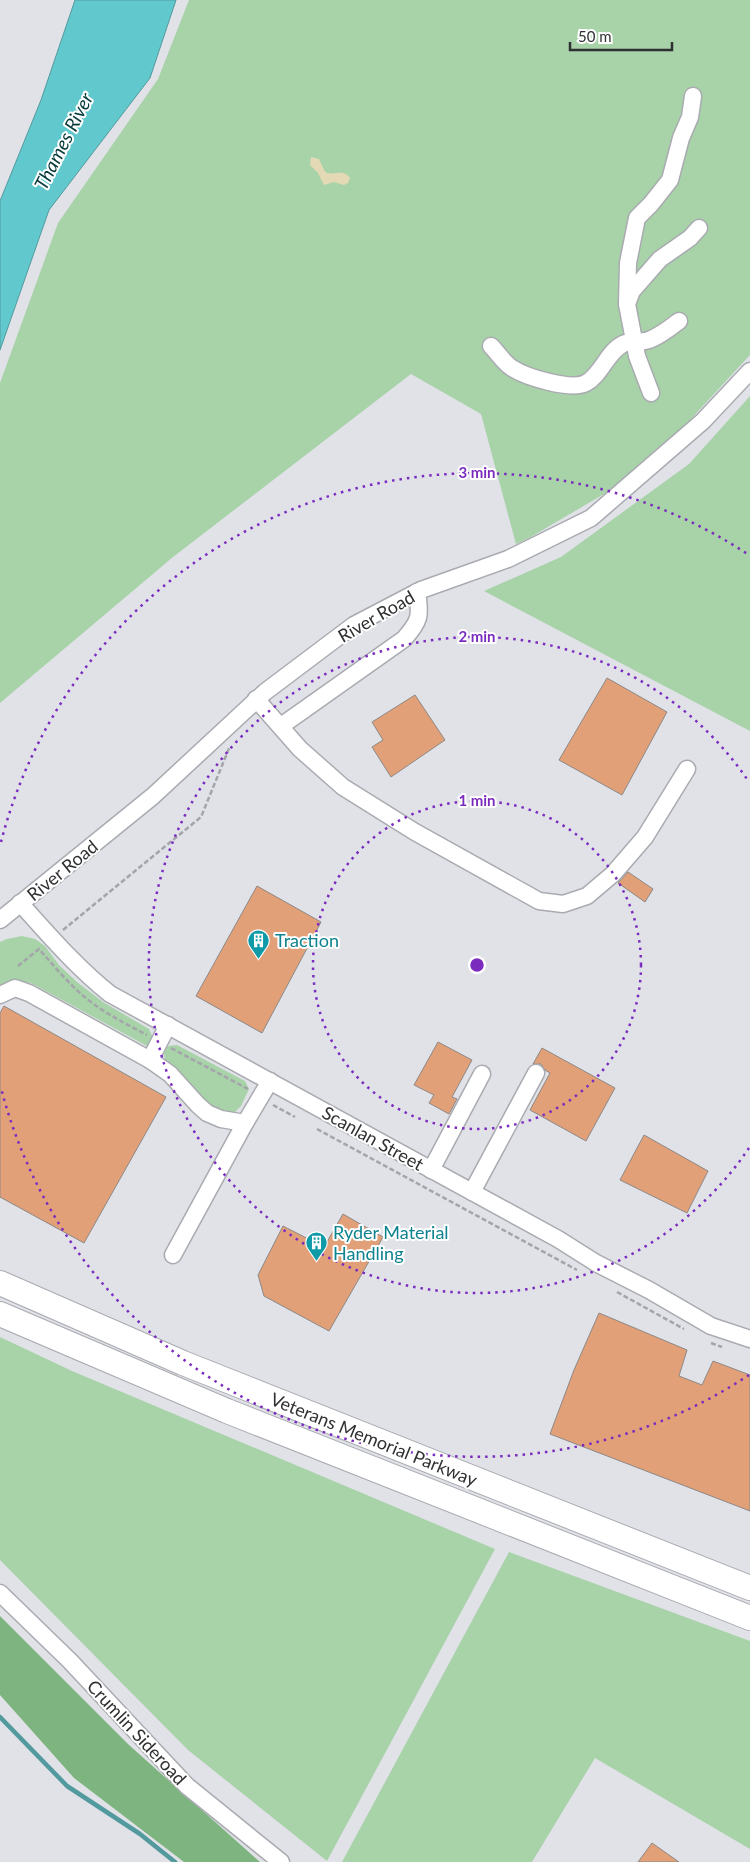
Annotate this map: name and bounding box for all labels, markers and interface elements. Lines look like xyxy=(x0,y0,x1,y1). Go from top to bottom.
scale bar xyxy=(570,20,672,52)
text: 50 m xyxy=(578,27,612,45)
water label: Thames River xyxy=(29,88,98,193)
text: 3 min xyxy=(458,463,496,481)
street label: River Road xyxy=(334,585,418,647)
text: 2 min xyxy=(458,627,496,645)
text: 1 min xyxy=(458,791,496,809)
street label: River Road xyxy=(22,835,102,905)
building icon: Traction xyxy=(247,928,271,959)
place label: Traction xyxy=(275,929,339,951)
centre of rings xyxy=(468,956,486,974)
street label: Scanlan Street xyxy=(318,1101,428,1175)
place label: Ryder Material Handling xyxy=(333,1221,449,1264)
building icon: Ryder Material Handling xyxy=(305,1230,329,1261)
street label: Veterans Memorial Parkway xyxy=(268,1387,481,1491)
street label: Crumlin Sideroad xyxy=(83,1675,191,1789)

